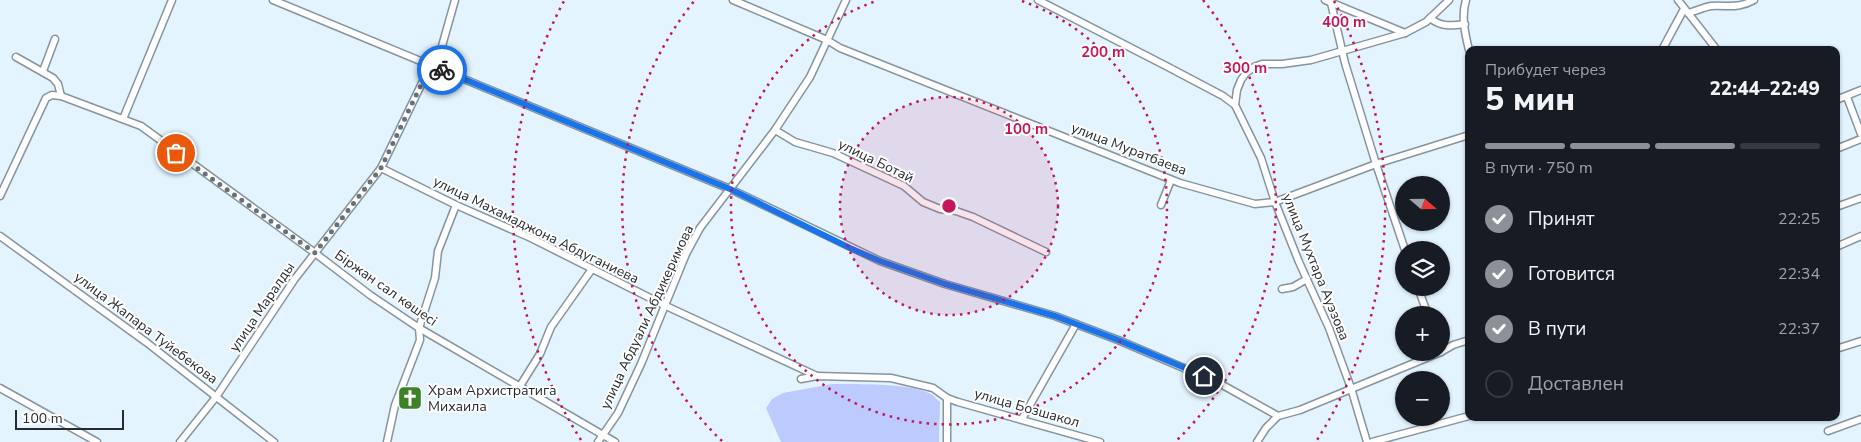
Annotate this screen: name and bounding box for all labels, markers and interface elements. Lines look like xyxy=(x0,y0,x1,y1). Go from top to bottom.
text: 400 m xyxy=(1322,12,1366,32)
text: 200 m xyxy=(1081,42,1125,62)
courier xyxy=(417,45,467,95)
icon: bike xyxy=(428,56,456,84)
text: 300 m xyxy=(1223,58,1267,78)
text: Прибудет через xyxy=(1485,59,1606,81)
text: 22:44–22:49 xyxy=(1709,76,1820,102)
text: 5 мин xyxy=(1485,78,1575,121)
street label: улица Муратбаева xyxy=(1069,118,1189,180)
text: 100 m xyxy=(1004,119,1048,139)
pin xyxy=(155,132,197,174)
street label: улица Ботай xyxy=(835,135,917,187)
icon: bag xyxy=(162,139,190,167)
text: В пути · 750 m xyxy=(1485,157,1593,179)
street label: улица Махамаджона Абдуганиева xyxy=(430,172,642,288)
north arrow xyxy=(1395,176,1450,231)
map controls xyxy=(1395,176,1450,426)
street label: улица Мухтара Ауэзова xyxy=(1278,191,1354,343)
centre of rings xyxy=(940,197,958,215)
icon: check xyxy=(1485,205,1513,233)
text: Принят xyxy=(1528,206,1595,232)
text: 22:25 xyxy=(1778,208,1820,230)
street label: улица Абдуали Абдикеримова xyxy=(596,222,698,412)
button: layers xyxy=(1395,241,1450,296)
street label: Біржан сал көшесі xyxy=(331,245,441,331)
street label: улица Маралды xyxy=(225,258,299,356)
icon: check xyxy=(1485,260,1513,288)
text: Готовится xyxy=(1528,261,1615,287)
text: 22:34 xyxy=(1778,263,1820,285)
street label: улица Жапара Туйебекова xyxy=(70,268,222,388)
button: + xyxy=(1395,306,1450,361)
icon: check xyxy=(1485,315,1513,343)
text: В пути xyxy=(1528,316,1586,342)
text: 22:37 xyxy=(1778,318,1820,340)
pin xyxy=(1183,355,1225,397)
icon: home xyxy=(1190,362,1218,390)
button: − xyxy=(1395,371,1450,426)
text: Доставлен xyxy=(1528,371,1624,397)
place label: Храм Архистратига Михаила xyxy=(428,381,557,416)
street label: улица Бозшакол xyxy=(972,384,1082,432)
church icon: Храм Архистратига Михаила xyxy=(397,385,423,411)
scale bar xyxy=(15,407,124,430)
text: 100 m xyxy=(22,409,63,428)

